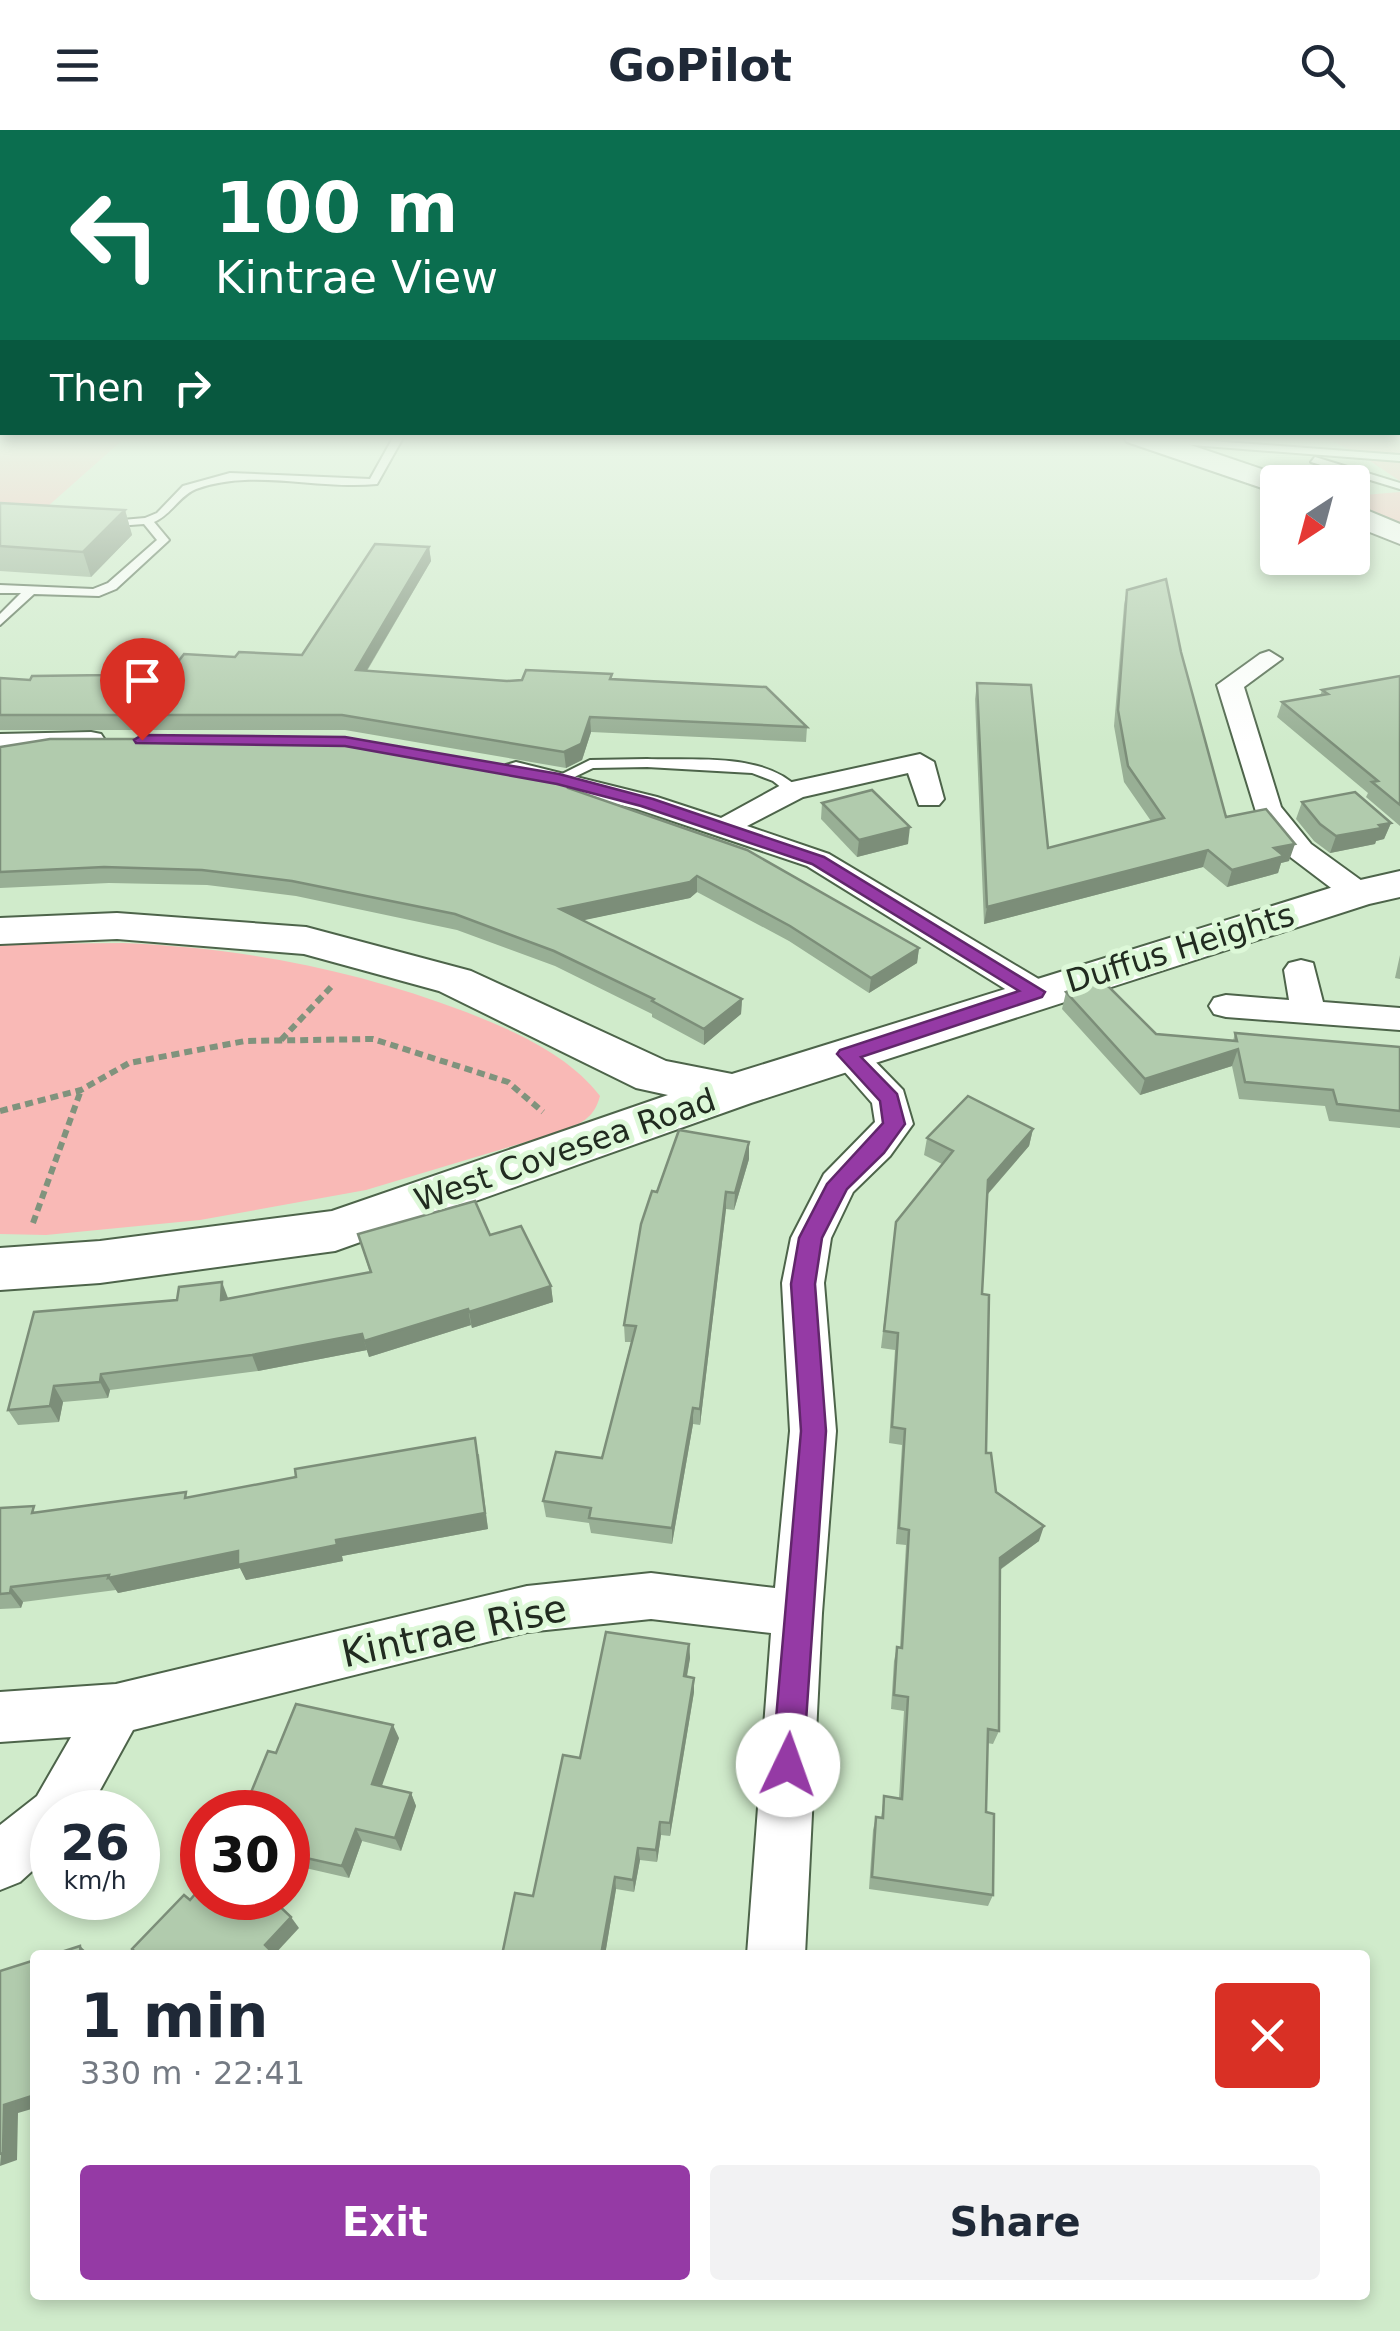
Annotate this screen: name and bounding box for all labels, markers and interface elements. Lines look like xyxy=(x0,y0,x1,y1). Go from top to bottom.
icon: menu xyxy=(50,38,105,93)
icon: search xyxy=(1295,38,1350,93)
text: GoPilot xyxy=(608,39,792,92)
text: 100 m xyxy=(215,167,458,249)
icon: left xyxy=(50,170,180,300)
text: Kintrae View xyxy=(215,251,498,304)
icon: right xyxy=(165,360,220,415)
text: Then xyxy=(50,366,145,410)
north arrow xyxy=(1260,465,1370,575)
map controls xyxy=(1260,465,1370,575)
pin xyxy=(100,638,185,741)
icon: arrive xyxy=(115,653,170,708)
street label: Duffus Heights xyxy=(1061,895,1299,1001)
street label: West Covesea Road xyxy=(410,1081,720,1219)
street label: Kintrae Rise xyxy=(337,1586,571,1676)
position arrow xyxy=(736,1713,840,1817)
speed limit sign: 30 xyxy=(180,1790,310,1920)
text: 26 xyxy=(60,1814,130,1872)
text: km/h xyxy=(63,1866,127,1895)
text: 1 min xyxy=(80,1981,268,2051)
button: close xyxy=(1215,1983,1320,2088)
text: 330 m · 22:41 xyxy=(80,2054,305,2092)
button: Exit xyxy=(80,2165,690,2280)
button: Share xyxy=(710,2165,1320,2280)

